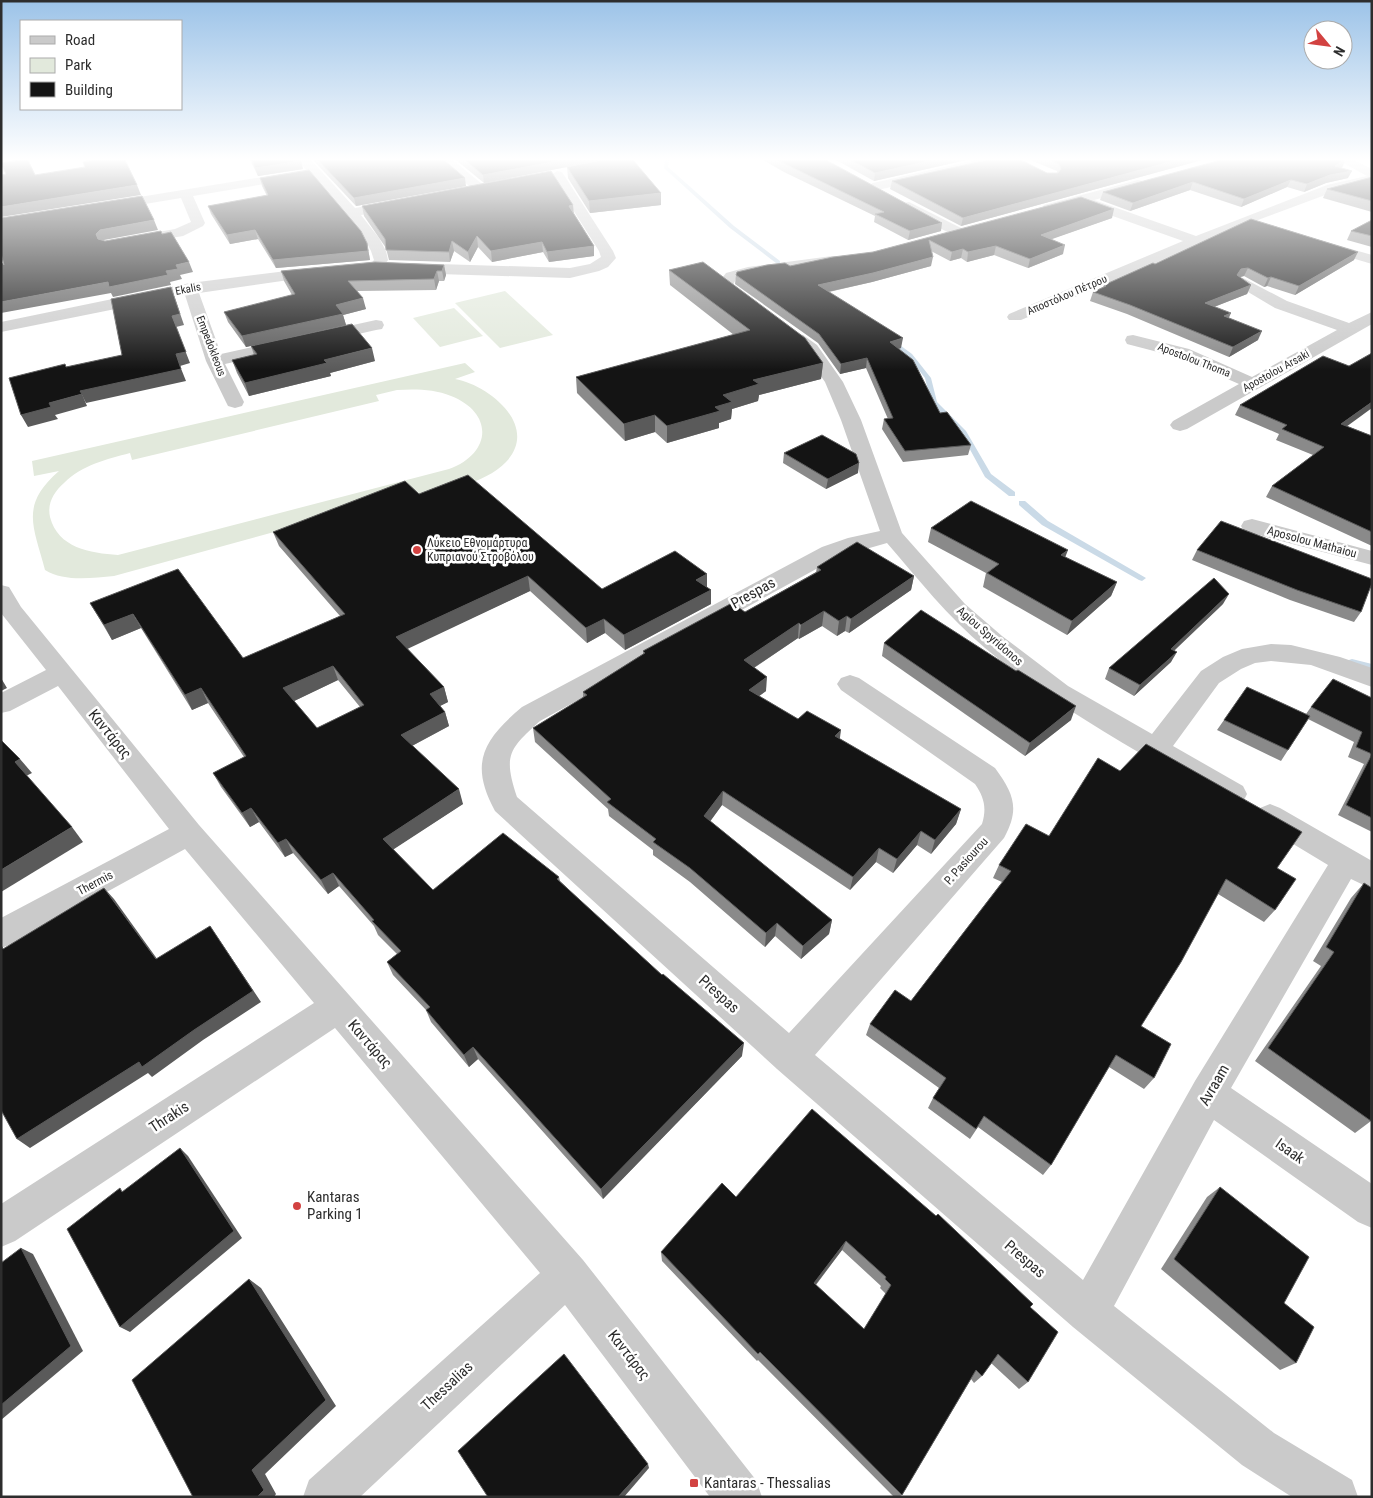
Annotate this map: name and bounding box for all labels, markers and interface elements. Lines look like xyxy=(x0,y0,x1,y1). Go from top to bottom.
legend xyxy=(20,20,182,110)
north arrow xyxy=(1303,20,1353,70)
text: Road xyxy=(65,31,95,49)
text: N xyxy=(1330,44,1348,59)
text: Park xyxy=(65,56,92,74)
text: Building xyxy=(65,81,113,99)
street label: Αποστόλου Πέτρου xyxy=(1025,272,1109,318)
street label: Ekalis xyxy=(174,280,202,298)
street label: Empedokleous xyxy=(193,314,229,378)
street label: Apostolou Thoma xyxy=(1156,340,1232,380)
street label: Apostolou Arsaki xyxy=(1240,347,1312,395)
street label: Aposolou Mathaiou xyxy=(1266,523,1359,561)
place label: Λύκειο Εθνομάρτυρα Κυπριανού Στροβόλου xyxy=(427,536,534,564)
marker: Λύκειο Εθνομάρτυρα Κυπριανού Στροβόλου xyxy=(411,544,423,556)
street label: Prespas xyxy=(728,573,779,613)
street label: Agiou Spyridonos xyxy=(954,604,1026,668)
street label: Καντάρας xyxy=(85,706,135,762)
street label: P. Pasiourou xyxy=(941,834,991,887)
street label: Thermis xyxy=(75,868,115,898)
street label: Prespas xyxy=(695,971,743,1017)
street label: Καντάρας xyxy=(344,1016,396,1072)
street label: Avraam xyxy=(1195,1061,1233,1109)
street label: Thrakis xyxy=(146,1098,192,1136)
street label: Isaak xyxy=(1272,1135,1308,1168)
place label: Kantaras Parking 1 xyxy=(307,1188,363,1223)
marker: Kantaras Parking 1 xyxy=(291,1200,303,1212)
street label: Prespas xyxy=(1001,1236,1049,1282)
street label: Καντάρας xyxy=(604,1327,654,1383)
street label: Thessalias xyxy=(418,1358,477,1414)
place label: Kantaras - Thessalias xyxy=(704,1474,831,1492)
marker: Kantaras - Thessalias xyxy=(688,1477,700,1489)

